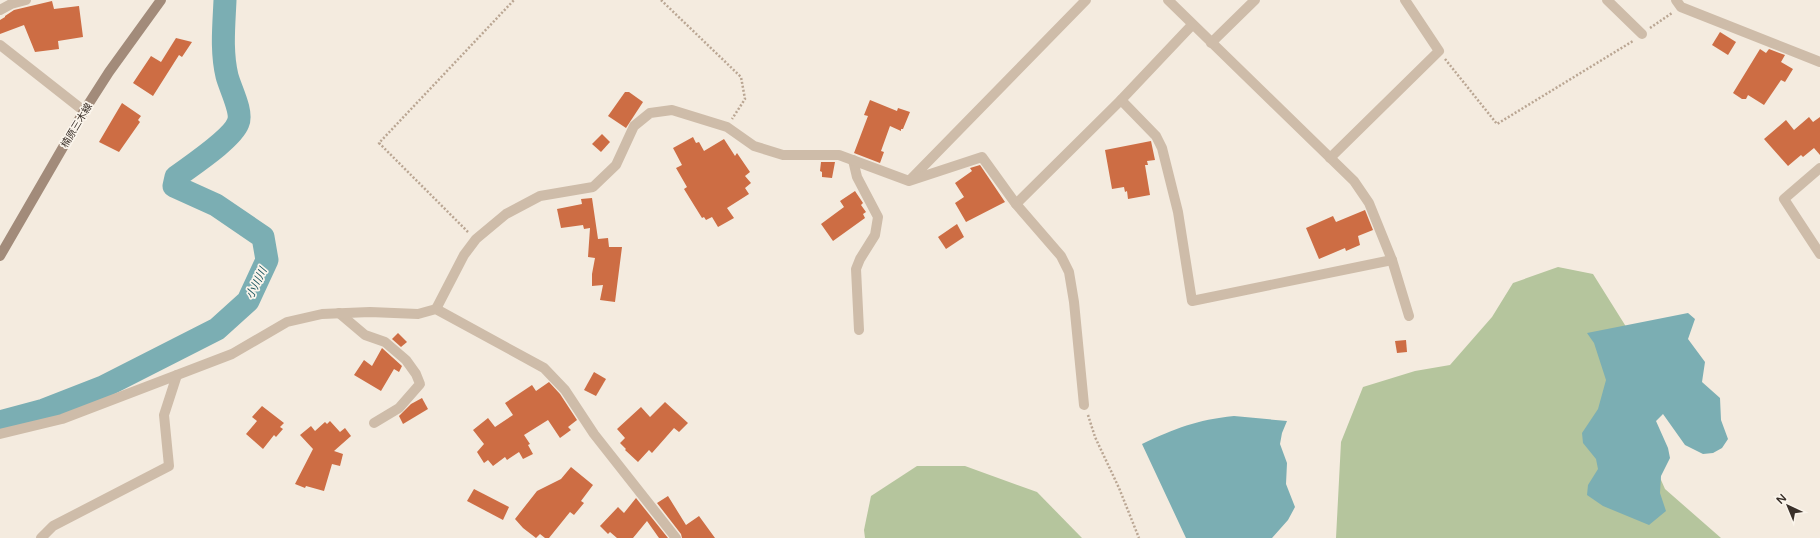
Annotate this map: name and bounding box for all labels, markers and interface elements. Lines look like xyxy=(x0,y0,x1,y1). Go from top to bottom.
street label: 楠原三木線 xyxy=(59,101,95,150)
water label: 小川川 xyxy=(243,265,270,301)
north arrow xyxy=(1768,486,1808,526)
text: N xyxy=(1774,491,1789,507)

